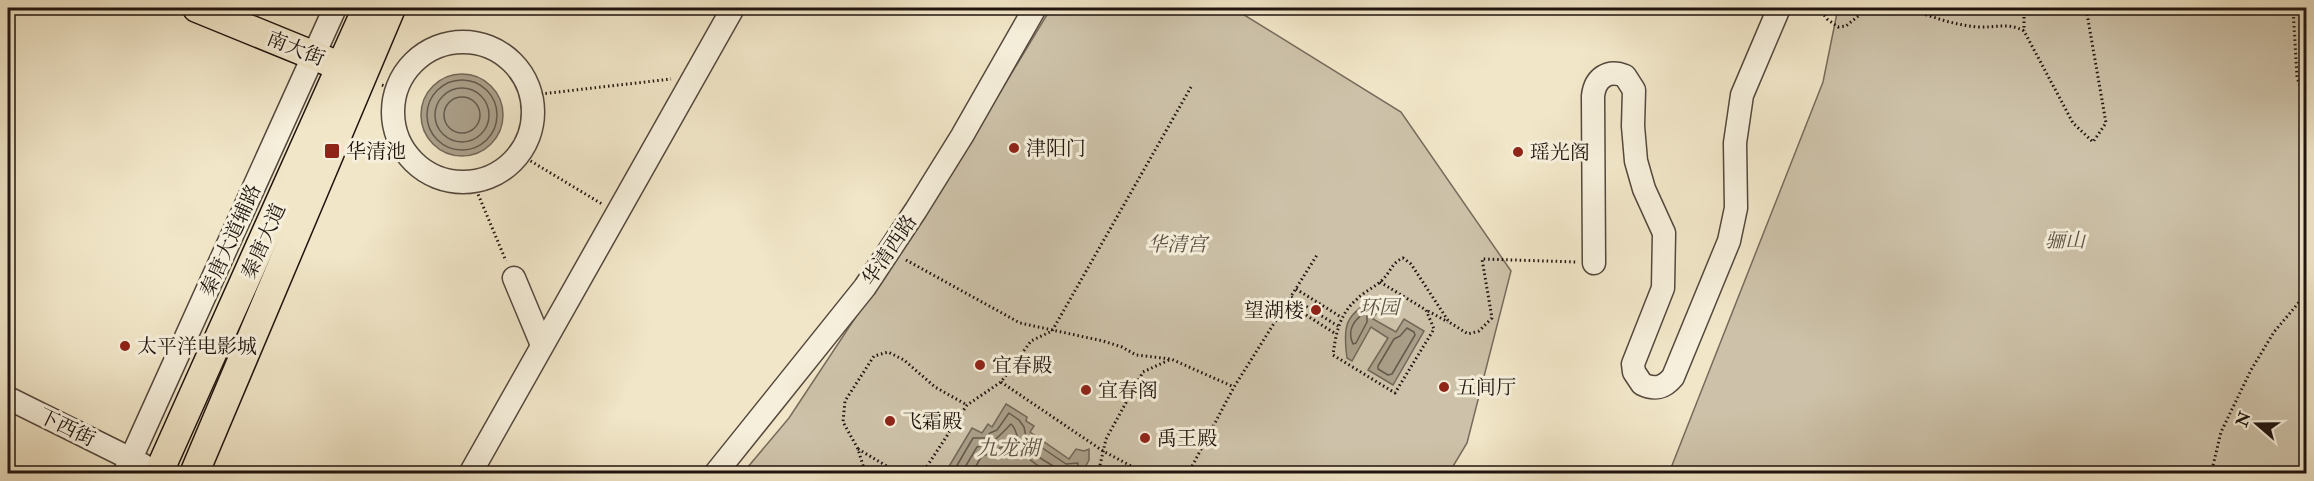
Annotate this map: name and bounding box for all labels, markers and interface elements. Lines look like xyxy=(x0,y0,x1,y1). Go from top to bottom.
street label: 南大街 xyxy=(263,26,328,71)
place label: 津阳门 xyxy=(1026,136,1086,161)
place label: 华清池 xyxy=(346,139,406,164)
place label: 瑶光阁 xyxy=(1530,140,1590,165)
marker: 津阳门 xyxy=(1007,141,1021,155)
marker: 华清池 xyxy=(323,142,341,160)
marker: 瑶光阁 xyxy=(1511,145,1525,159)
street label: 秦唐大道辅路 xyxy=(195,180,265,300)
street label: 秦唐大道 xyxy=(236,200,290,282)
street label: 华清西路 xyxy=(857,210,922,290)
park label: 骊山 xyxy=(2045,228,2087,253)
park label: 华清宫 xyxy=(1147,232,1210,257)
park label: 环园 xyxy=(1359,295,1402,320)
place label: 望湖楼 xyxy=(1244,298,1304,323)
marker: 望湖楼 xyxy=(1309,303,1323,317)
place label: 太平洋电影城 xyxy=(137,334,257,359)
marker: 太平洋电影城 xyxy=(118,339,132,353)
place label: 宜春殿 xyxy=(992,353,1052,378)
marker: 宜春殿 xyxy=(973,358,987,372)
place label: 五间厅 xyxy=(1456,375,1516,400)
place label: 宜春阁 xyxy=(1098,378,1158,403)
marker: 五间厅 xyxy=(1437,380,1451,394)
marker: 宜春阁 xyxy=(1079,383,1093,397)
north arrow xyxy=(2227,394,2287,454)
street label: 下西街 xyxy=(34,403,99,452)
text: N xyxy=(2232,408,2256,430)
place label: 飞霜殿 xyxy=(902,409,962,434)
marker: 飞霜殿 xyxy=(883,414,897,428)
place label: 禹王殿 xyxy=(1157,426,1217,451)
marker: 禹王殿 xyxy=(1138,431,1152,445)
water label: 九龙湖 xyxy=(977,435,1043,462)

